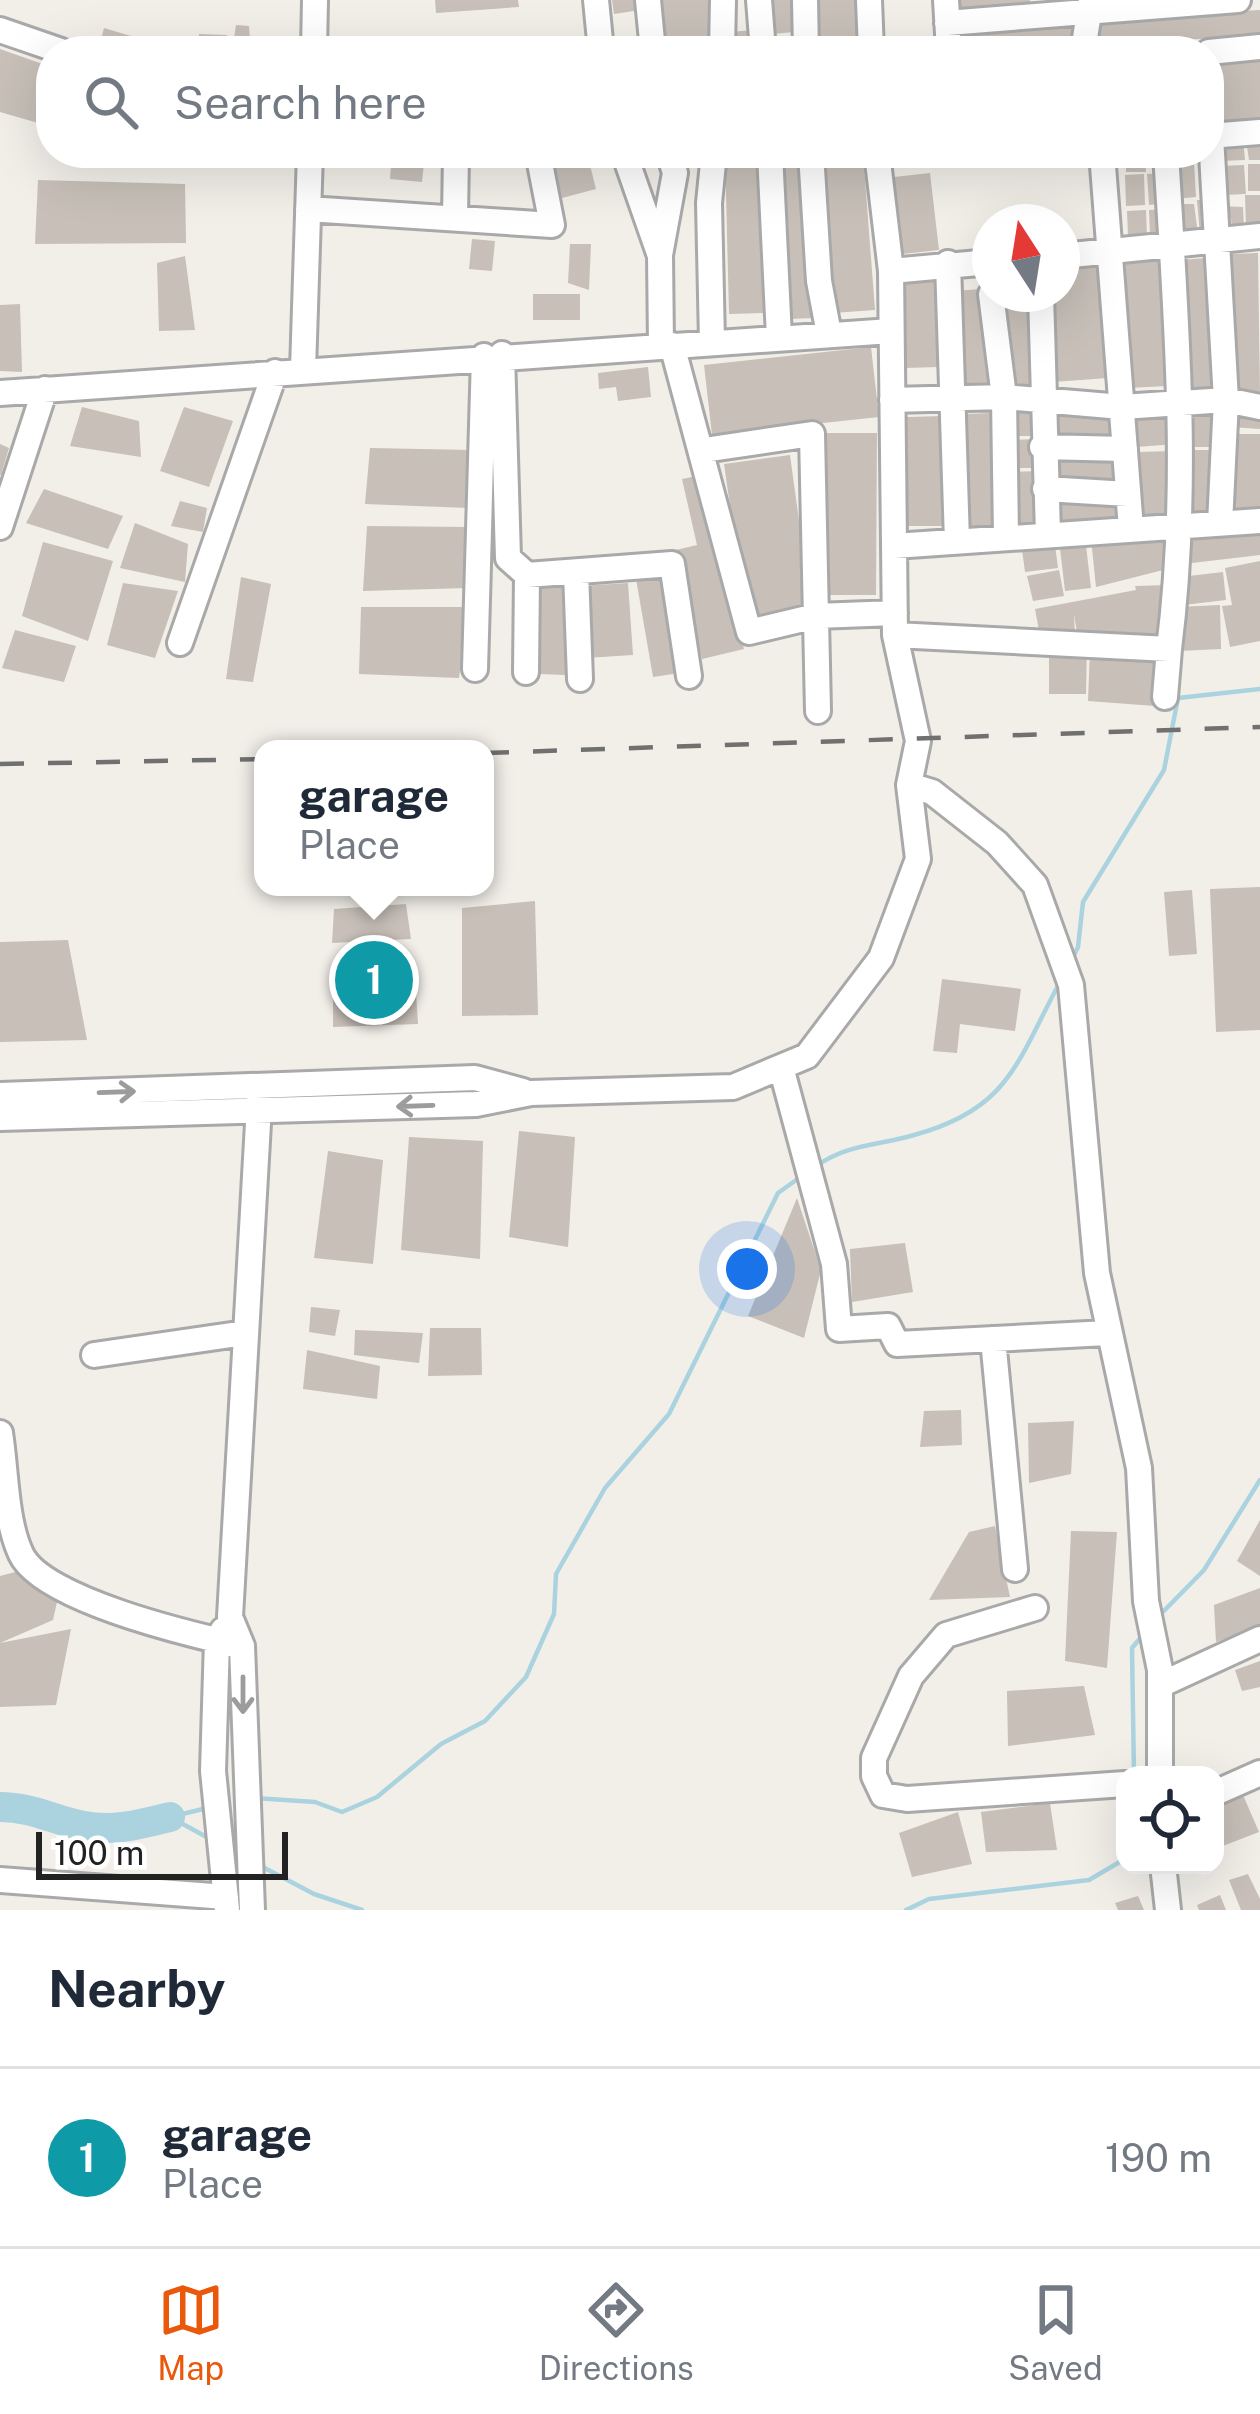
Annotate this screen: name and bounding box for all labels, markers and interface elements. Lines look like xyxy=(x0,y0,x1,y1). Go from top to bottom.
search box xyxy=(36,36,1224,168)
icon: search xyxy=(78,69,144,135)
text: Search here xyxy=(174,76,427,129)
north arrow xyxy=(972,204,1080,312)
popup xyxy=(254,740,494,896)
text: garage xyxy=(299,769,449,822)
text: Place xyxy=(299,822,400,868)
pin: 1 xyxy=(335,935,413,1025)
one-way arrow xyxy=(97,1080,136,1103)
one-way arrow xyxy=(396,1094,435,1117)
your location xyxy=(717,1239,777,1299)
one-way arrow xyxy=(231,1675,254,1714)
map controls xyxy=(1116,1766,1224,1874)
button: locate xyxy=(1116,1766,1224,1874)
scale bar xyxy=(36,1826,288,1879)
text: 100 m xyxy=(54,1834,144,1872)
text: Nearby xyxy=(48,1959,225,2018)
text: garage xyxy=(162,2108,312,2161)
text: 1 xyxy=(79,2135,95,2181)
text: 190 m xyxy=(1105,2135,1212,2181)
text: Place xyxy=(162,2161,263,2207)
tab: Map xyxy=(157,2277,224,2387)
tab: Directions xyxy=(539,2277,694,2387)
tab: Saved xyxy=(1008,2277,1103,2387)

